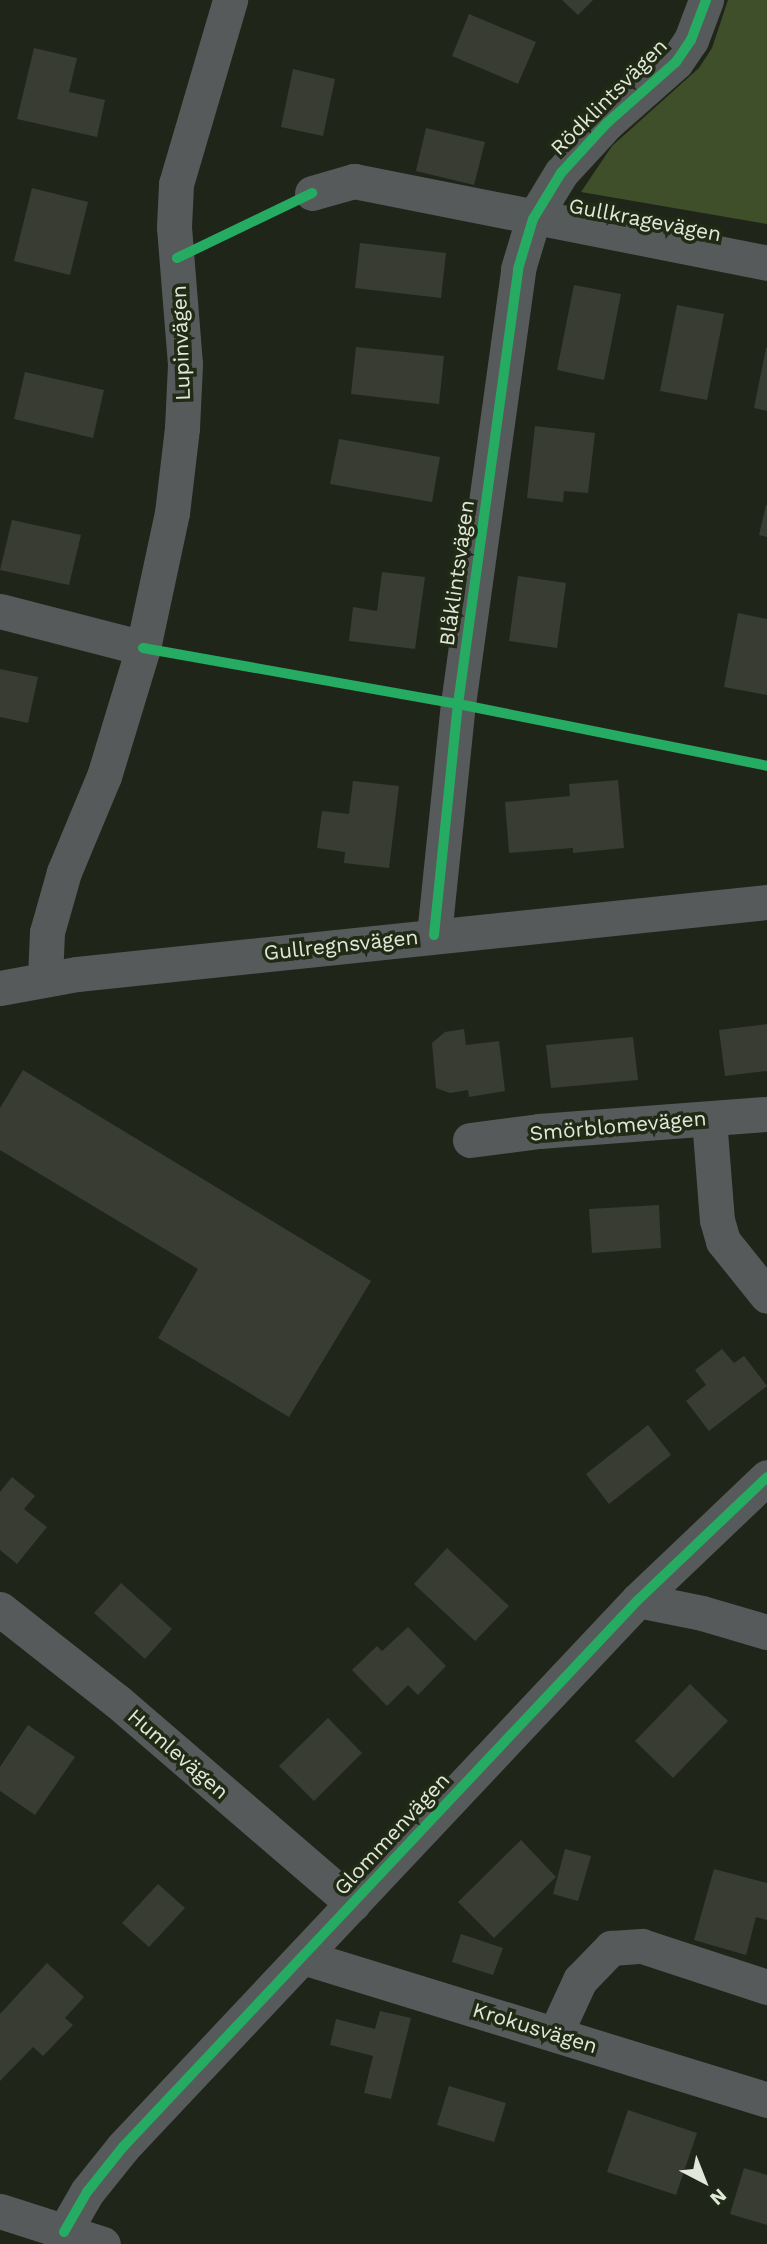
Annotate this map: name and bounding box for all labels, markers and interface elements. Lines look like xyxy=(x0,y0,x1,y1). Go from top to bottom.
street label: Rödklintsvägen xyxy=(545,33,673,161)
street label: Gullkragevägen xyxy=(567,193,723,247)
street label: Lupinvägen xyxy=(166,285,196,401)
street label: Blåklintsvägen xyxy=(434,498,480,648)
street label: Gullregnsvägen xyxy=(263,924,419,966)
street label: Smörblomevägen xyxy=(529,1106,707,1146)
street label: Humlevägen xyxy=(122,1703,234,1805)
street label: Glommenvägen xyxy=(329,1768,455,1900)
street label: Krokusvägen xyxy=(470,1997,600,2059)
north arrow xyxy=(669,2146,739,2216)
text: N xyxy=(705,2184,731,2210)

